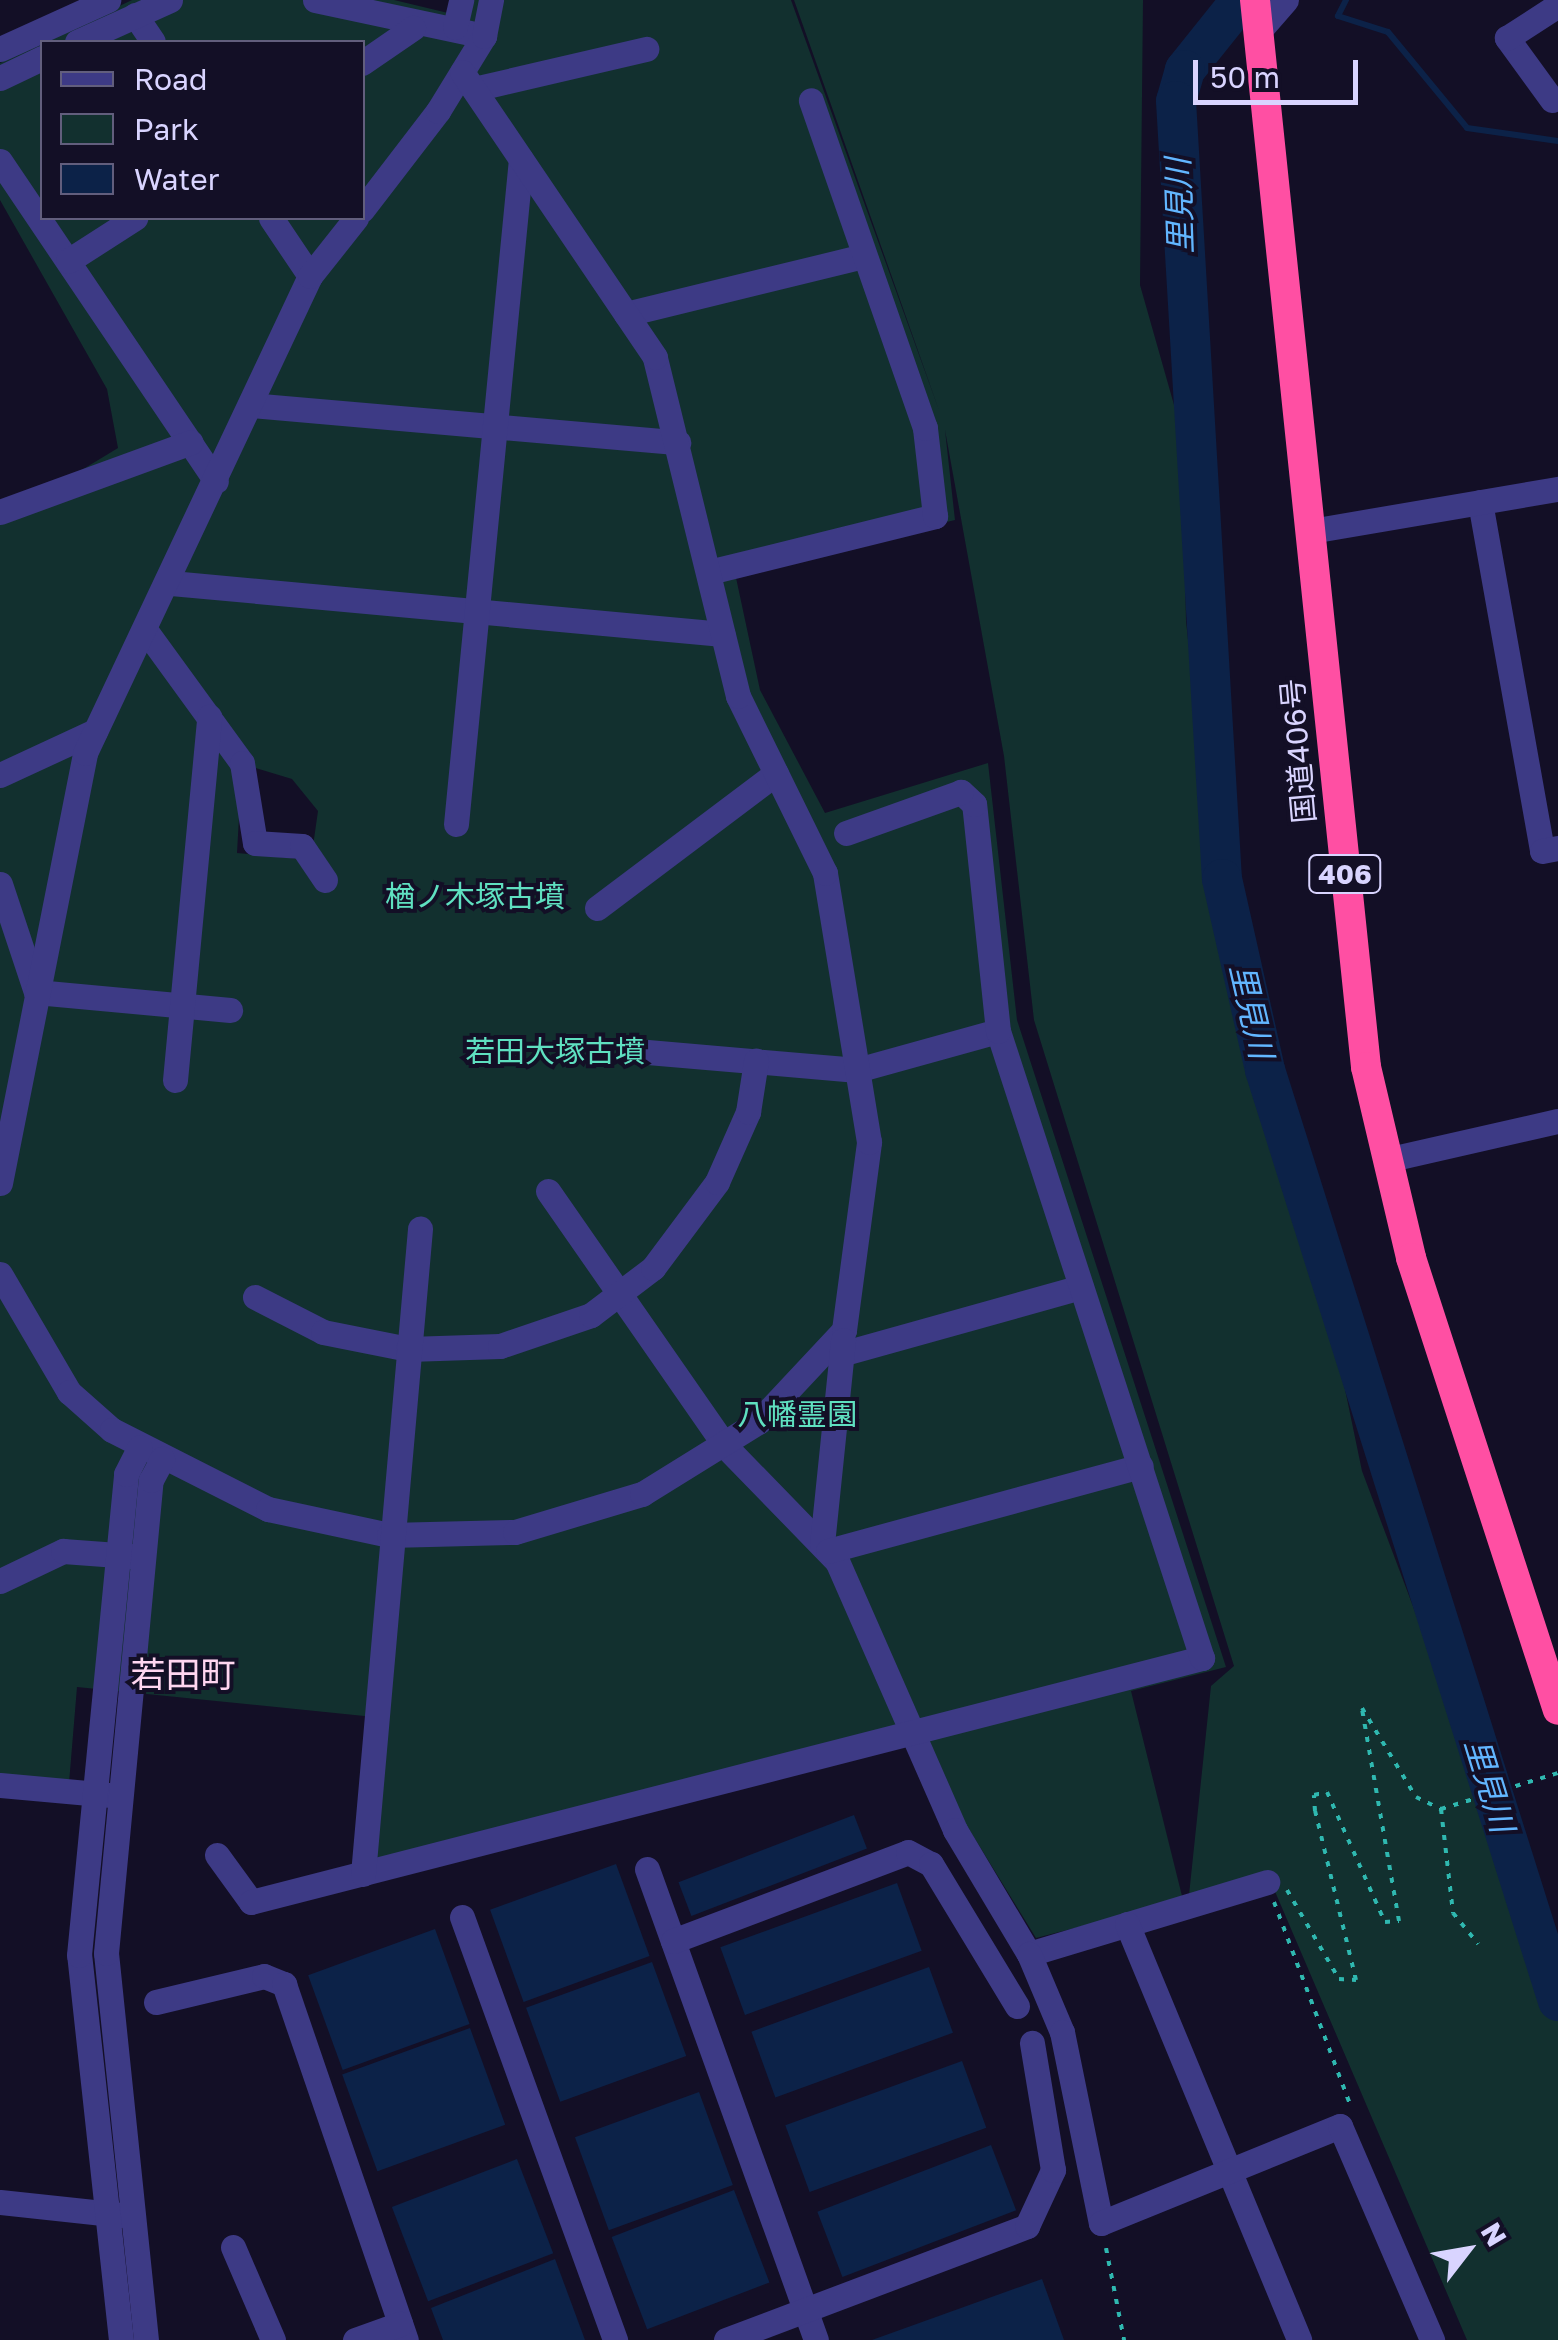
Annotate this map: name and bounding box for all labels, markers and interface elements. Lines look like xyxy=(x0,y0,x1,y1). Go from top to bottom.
legend xyxy=(40,40,365,220)
scale bar xyxy=(1198,40,1363,102)
text: 50 m xyxy=(1210,59,1280,95)
text: Road xyxy=(134,61,208,97)
text: Park xyxy=(134,111,199,147)
water label: 里見川 xyxy=(1158,157,1200,255)
text: Water xyxy=(134,161,219,197)
street label: 国道406号 xyxy=(1274,677,1322,825)
road number: 406 xyxy=(1308,851,1382,897)
park label: 楢ノ木塚古墳 xyxy=(385,878,565,914)
water label: 里見川 xyxy=(1222,960,1282,1062)
park label: 若田大塚古墳 xyxy=(465,1033,645,1069)
park label: 八幡霊園 xyxy=(737,1396,857,1432)
district label: 若田町 xyxy=(131,1653,235,1695)
water label: 里見川 xyxy=(1458,1733,1522,1837)
north arrow xyxy=(1418,2200,1518,2300)
text: N xyxy=(1475,2217,1514,2252)

